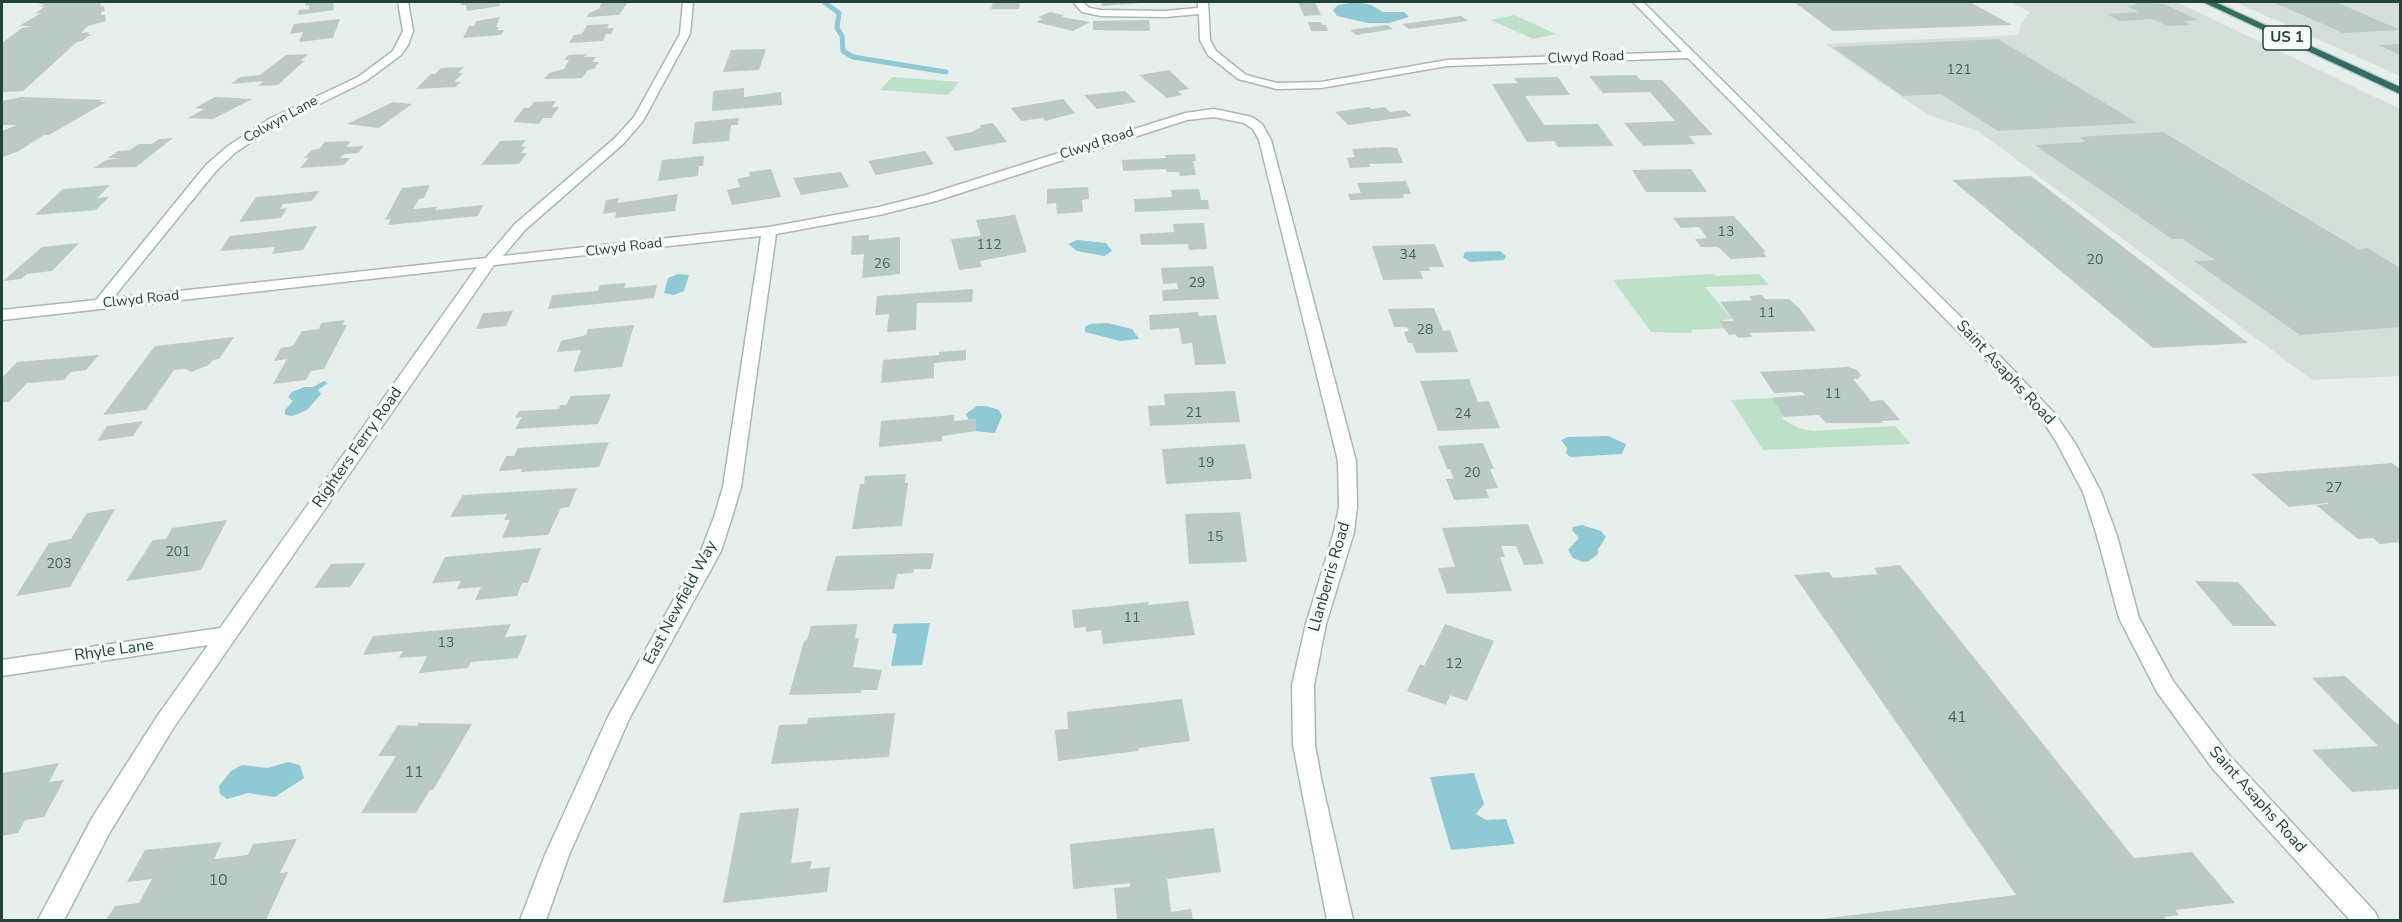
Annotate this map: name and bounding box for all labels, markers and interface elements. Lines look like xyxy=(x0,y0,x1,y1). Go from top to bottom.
road number: US 1 xyxy=(2263,26,2311,50)
street label: Clwyd Road xyxy=(1547,48,1625,68)
house number: 121 xyxy=(1946,63,1972,79)
street label: Colwyn Lane xyxy=(241,93,321,147)
street label: Clwyd Road xyxy=(1058,124,1136,164)
house number: 13 xyxy=(1718,225,1734,241)
street label: Clwyd Road xyxy=(585,235,663,261)
house number: 112 xyxy=(976,238,1002,254)
house number: 34 xyxy=(1400,248,1416,264)
house number: 20 xyxy=(2087,253,2103,269)
house number: 26 xyxy=(874,257,890,273)
house number: 29 xyxy=(1189,276,1205,292)
street label: Clwyd Road xyxy=(102,288,180,312)
house number: 11 xyxy=(1759,306,1775,322)
street label: Saint Asaphs Road xyxy=(1952,317,2058,429)
house number: 28 xyxy=(1417,323,1433,339)
street label: Righters Ferry Road xyxy=(309,384,407,512)
house number: 11 xyxy=(1825,387,1841,403)
house number: 21 xyxy=(1186,406,1202,422)
house number: 24 xyxy=(1455,407,1471,423)
house number: 19 xyxy=(1198,456,1214,472)
house number: 20 xyxy=(1464,466,1480,482)
house number: 27 xyxy=(2326,481,2342,497)
street label: Llanberris Road xyxy=(1305,520,1355,634)
house number: 15 xyxy=(1207,530,1223,546)
street label: East Newfield Way xyxy=(640,538,722,668)
house number: 201 xyxy=(165,545,191,561)
house number: 203 xyxy=(46,557,72,573)
house number: 11 xyxy=(1124,611,1140,627)
street label: Rhyle Lane xyxy=(73,636,155,666)
house number: 13 xyxy=(438,636,454,652)
house number: 12 xyxy=(1446,657,1462,673)
house number: 41 xyxy=(1947,708,1967,728)
street label: Saint Asaphs Road xyxy=(2204,743,2310,857)
house number: 11 xyxy=(404,763,424,783)
house number: 10 xyxy=(208,871,228,891)

